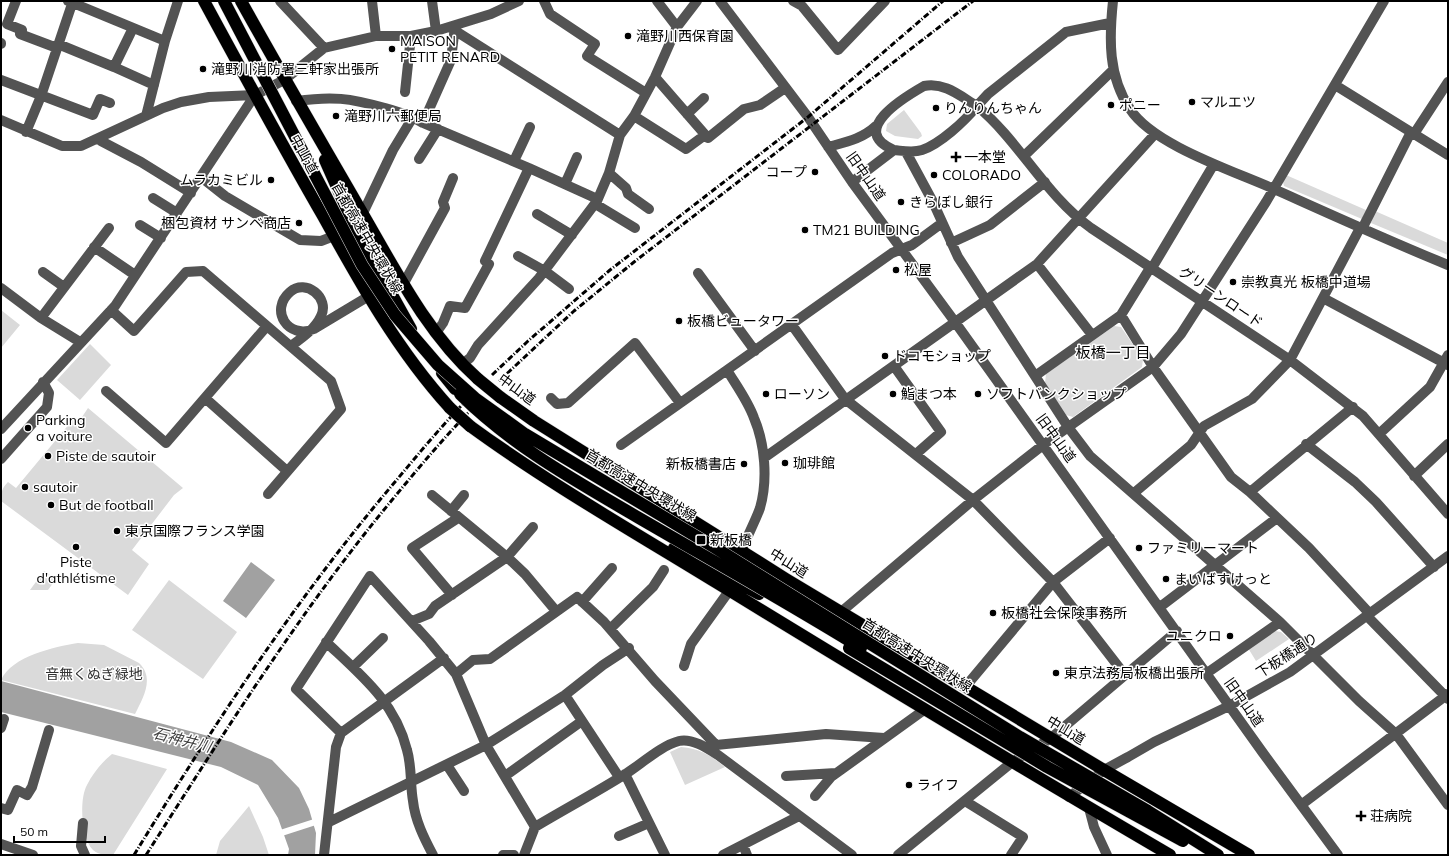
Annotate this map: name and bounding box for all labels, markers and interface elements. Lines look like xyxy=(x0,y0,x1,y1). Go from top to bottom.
place label: 滝野川西保育園 xyxy=(636,27,734,45)
marker: 滝野川西保育園 xyxy=(623,31,633,41)
place label: MAISON PETIT RENARD xyxy=(400,32,500,66)
marker: MAISON PETIT RENARD xyxy=(387,44,397,54)
place label: 滝野川消防署三軒家出張所 xyxy=(211,60,379,78)
marker: 滝野川消防署三軒家出張所 xyxy=(198,64,208,74)
place label: マルエツ xyxy=(1200,93,1256,111)
place label: ポニー xyxy=(1119,96,1161,114)
marker: マルエツ xyxy=(1187,97,1197,107)
place label: りんりんちゃん xyxy=(944,99,1042,117)
marker: ポニー xyxy=(1106,100,1116,110)
marker: りんりんちゃん xyxy=(931,103,941,113)
place label: 滝野川六郵便局 xyxy=(344,107,442,125)
marker: 滝野川六郵便局 xyxy=(331,111,341,121)
street label: 中山道 xyxy=(286,131,322,177)
street label: 旧中山道 xyxy=(843,148,889,204)
place label: 一本堂 xyxy=(964,148,1006,166)
marker: 一本堂 xyxy=(951,152,961,162)
place label: コープ xyxy=(766,163,807,181)
place label: COLORADO xyxy=(942,166,1021,184)
marker: コープ xyxy=(810,167,820,177)
marker: COLORADO xyxy=(929,170,939,180)
place label: ムラカミビル xyxy=(180,171,263,189)
marker: ムラカミビル xyxy=(266,175,276,185)
street label: 首都高速中央環状線 xyxy=(328,179,406,297)
place label: きらぼし銀行 xyxy=(909,193,993,211)
marker: きらぼし銀行 xyxy=(896,197,906,207)
place label: 梱包資材 サンベ商店 xyxy=(161,214,291,232)
marker: 梱包資材 サンベ商店 xyxy=(294,218,304,228)
place label: TM21 BUILDING xyxy=(813,221,920,239)
marker: TM21 BUILDING xyxy=(800,225,810,235)
place label: 松屋 xyxy=(904,261,932,279)
street label: グリーンロード xyxy=(1176,262,1266,332)
marker: 松屋 xyxy=(891,265,901,275)
place label: 崇教真光 板橋中道場 xyxy=(1241,273,1371,291)
marker: 崇教真光 板橋中道場 xyxy=(1228,277,1238,287)
place label: 板橋ビュータワー xyxy=(687,312,799,330)
marker: 板橋ビュータワー xyxy=(674,316,684,326)
district label: 板橋一丁目 xyxy=(1075,343,1151,362)
place label: ドコモショップ xyxy=(893,347,991,365)
marker: ドコモショップ xyxy=(880,351,890,361)
street label: 中山道 xyxy=(495,369,539,409)
place label: ローソン xyxy=(774,385,830,403)
place label: 鮨まつ本 xyxy=(901,385,957,403)
place label: ソフトバンクショップ xyxy=(986,385,1127,403)
marker: ローソン xyxy=(761,389,771,399)
marker: 鮨まつ本 xyxy=(888,389,898,399)
marker: ソフトバンクショップ xyxy=(973,389,983,399)
street label: 旧中山道 xyxy=(1032,410,1080,466)
place label: Parking a voiture xyxy=(36,411,92,445)
marker: Parking a voiture xyxy=(23,423,33,433)
street label: 首都高速中央環状線 xyxy=(582,445,700,525)
place label: Piste de sautoir xyxy=(56,447,157,465)
marker: Piste de sautoir xyxy=(43,451,53,461)
place label: 珈琲館 xyxy=(793,454,835,472)
place label: 新板橋書店 xyxy=(666,455,736,473)
marker: 珈琲館 xyxy=(780,458,790,468)
marker: 新板橋書店 xyxy=(739,459,749,469)
place label: sautoir xyxy=(33,478,79,496)
marker: sautoir xyxy=(20,482,30,492)
place label: But de football xyxy=(59,496,154,514)
marker: But de football xyxy=(46,500,56,510)
place label: 東京国際フランス学園 xyxy=(125,522,265,540)
marker: 東京国際フランス学園 xyxy=(112,526,122,536)
place label: 新板橋 xyxy=(710,531,752,549)
marker: 新板橋 xyxy=(695,534,707,546)
place label: ファミリーマート xyxy=(1147,539,1259,557)
marker: Piste d'athlétisme xyxy=(71,542,81,552)
marker: ファミリーマート xyxy=(1134,543,1144,553)
street label: 中山道 xyxy=(766,544,812,582)
place label: Piste d'athlétisme xyxy=(36,553,116,587)
place label: まいばすけっと xyxy=(1174,570,1272,588)
marker: まいばすけっと xyxy=(1161,574,1171,584)
place label: 板橋社会保険事務所 xyxy=(1001,604,1127,622)
marker: 板橋社会保険事務所 xyxy=(988,608,998,618)
street label: 首都高速中央環状線 xyxy=(859,614,975,696)
place label: ユニクロ xyxy=(1166,627,1222,645)
street label: 下板橋通り xyxy=(1253,628,1321,682)
marker: ユニクロ xyxy=(1225,631,1235,641)
place label: 東京法務局板橋出張所 xyxy=(1064,664,1204,682)
park label: 音無くぬぎ緑地 xyxy=(45,665,143,683)
marker: 東京法務局板橋出張所 xyxy=(1051,668,1061,678)
street label: 旧中山道 xyxy=(1221,674,1267,730)
street label: 中山道 xyxy=(1043,711,1089,749)
water label: 石神井川 xyxy=(151,723,215,756)
place label: ライフ xyxy=(917,776,959,794)
marker: ライフ xyxy=(904,780,914,790)
place label: 荘病院 xyxy=(1370,807,1412,825)
marker: 荘病院 xyxy=(1355,810,1367,822)
scale bar xyxy=(14,818,105,844)
text: 50 m xyxy=(20,824,48,839)

